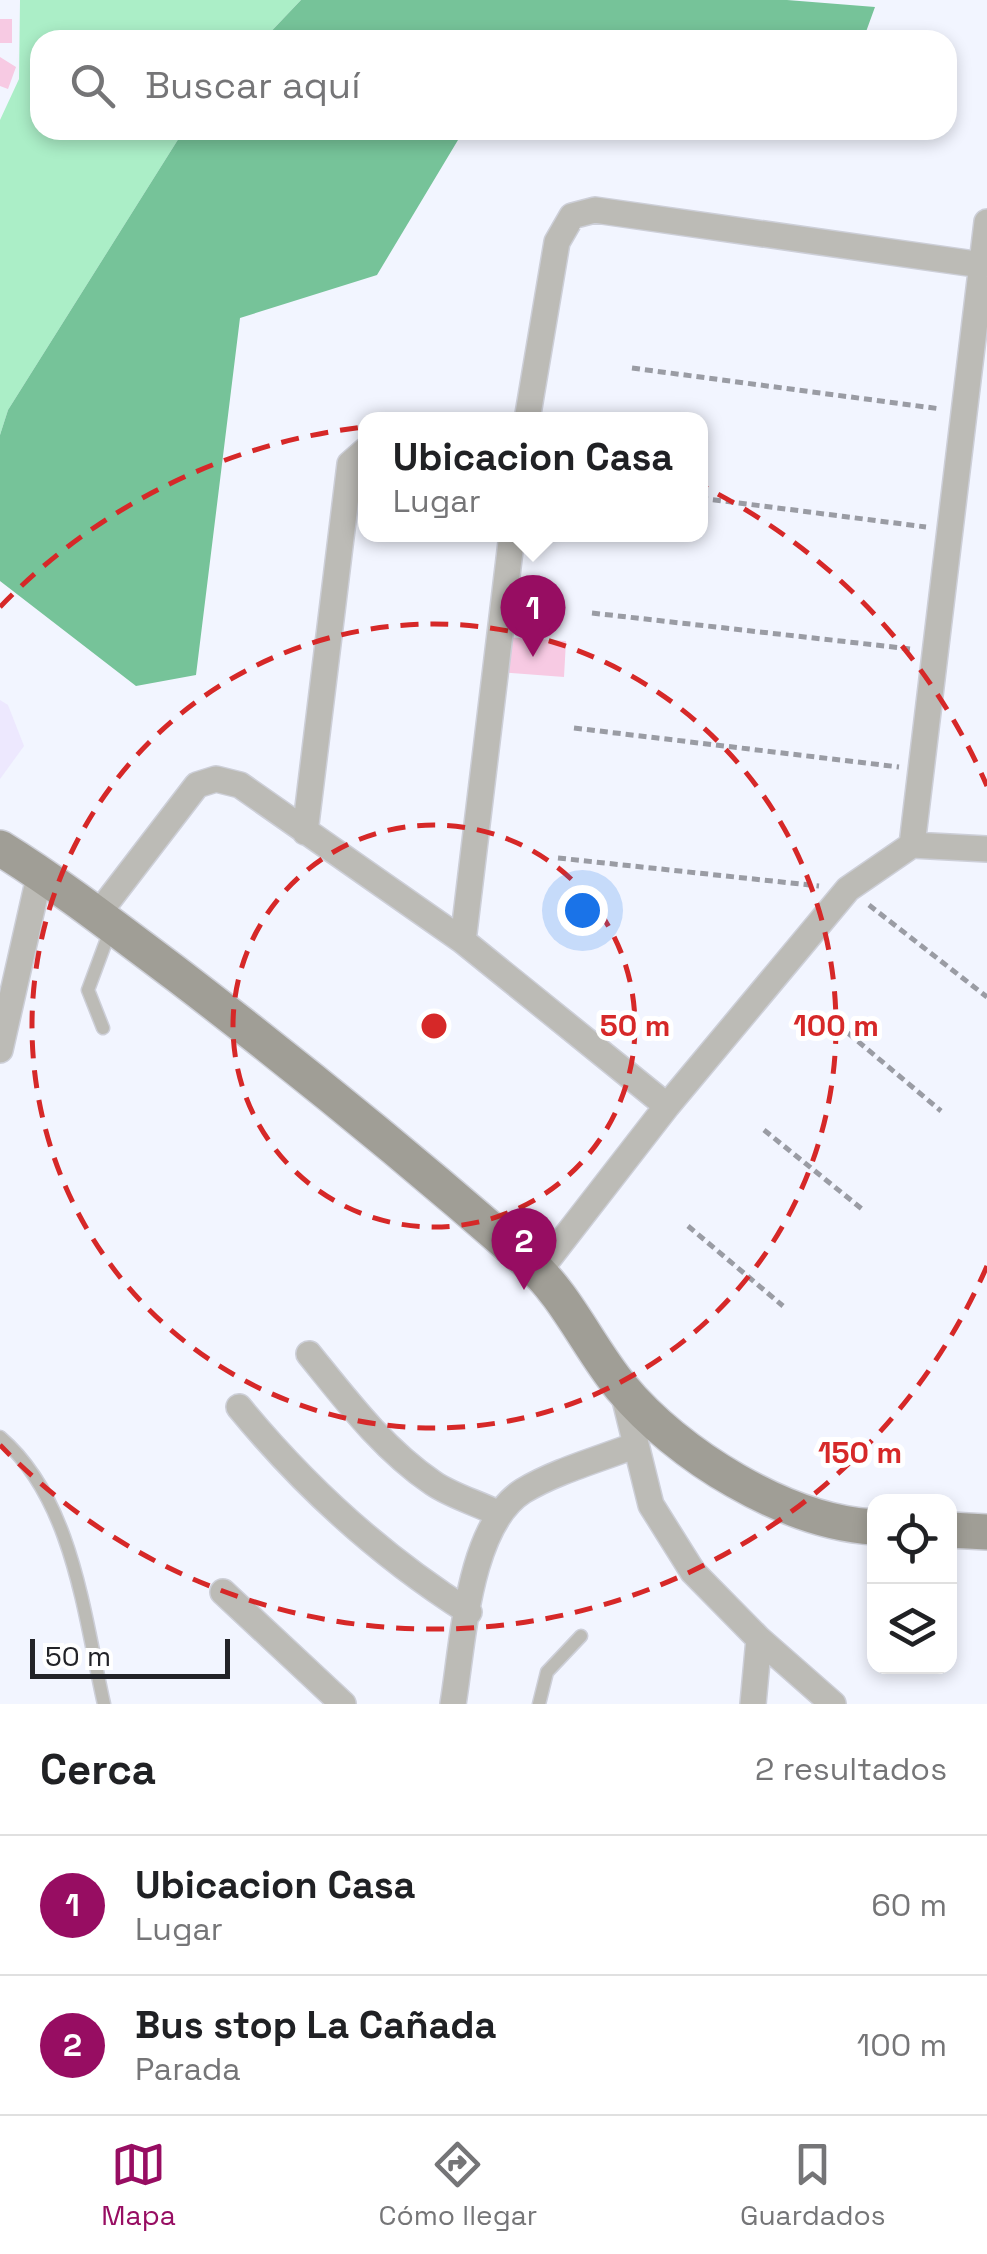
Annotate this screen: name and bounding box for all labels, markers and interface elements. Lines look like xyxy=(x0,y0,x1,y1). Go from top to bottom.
search box xyxy=(30,30,957,140)
icon: search xyxy=(65,58,120,113)
text: Buscar aquí xyxy=(145,61,360,109)
popup xyxy=(358,412,708,542)
text: Ubicacion Casa xyxy=(393,433,673,481)
text: Lugar xyxy=(393,481,481,521)
pin: 1 xyxy=(500,574,566,657)
your location xyxy=(557,885,608,936)
text: 50 m xyxy=(600,1006,670,1045)
text: 100 m xyxy=(793,1006,879,1045)
centre of rings xyxy=(416,1008,452,1044)
pin: 2 xyxy=(492,1208,556,1290)
text: 150 m xyxy=(818,1433,902,1472)
map controls xyxy=(867,1494,957,1674)
button: locate xyxy=(867,1494,957,1584)
button: layers xyxy=(867,1584,957,1674)
scale bar xyxy=(30,1634,230,1678)
text: 50 m xyxy=(45,1638,111,1674)
text: Cerca xyxy=(40,1743,156,1796)
text: 2 resultados xyxy=(755,1749,947,1789)
text: Ubicacion Casa xyxy=(135,1861,415,1909)
text: 1 xyxy=(65,1885,80,1925)
text: 60 m xyxy=(871,1885,947,1925)
text: Lugar xyxy=(135,1909,223,1949)
text: Bus stop La Cañada xyxy=(135,2001,496,2049)
text: 2 xyxy=(63,2025,82,2065)
text: 100 m xyxy=(857,2025,947,2065)
text: Parada xyxy=(135,2049,241,2089)
tab: Mapa xyxy=(101,2137,176,2233)
tab: Cómo llegar xyxy=(379,2137,537,2233)
tab: Guardados xyxy=(740,2137,886,2233)

